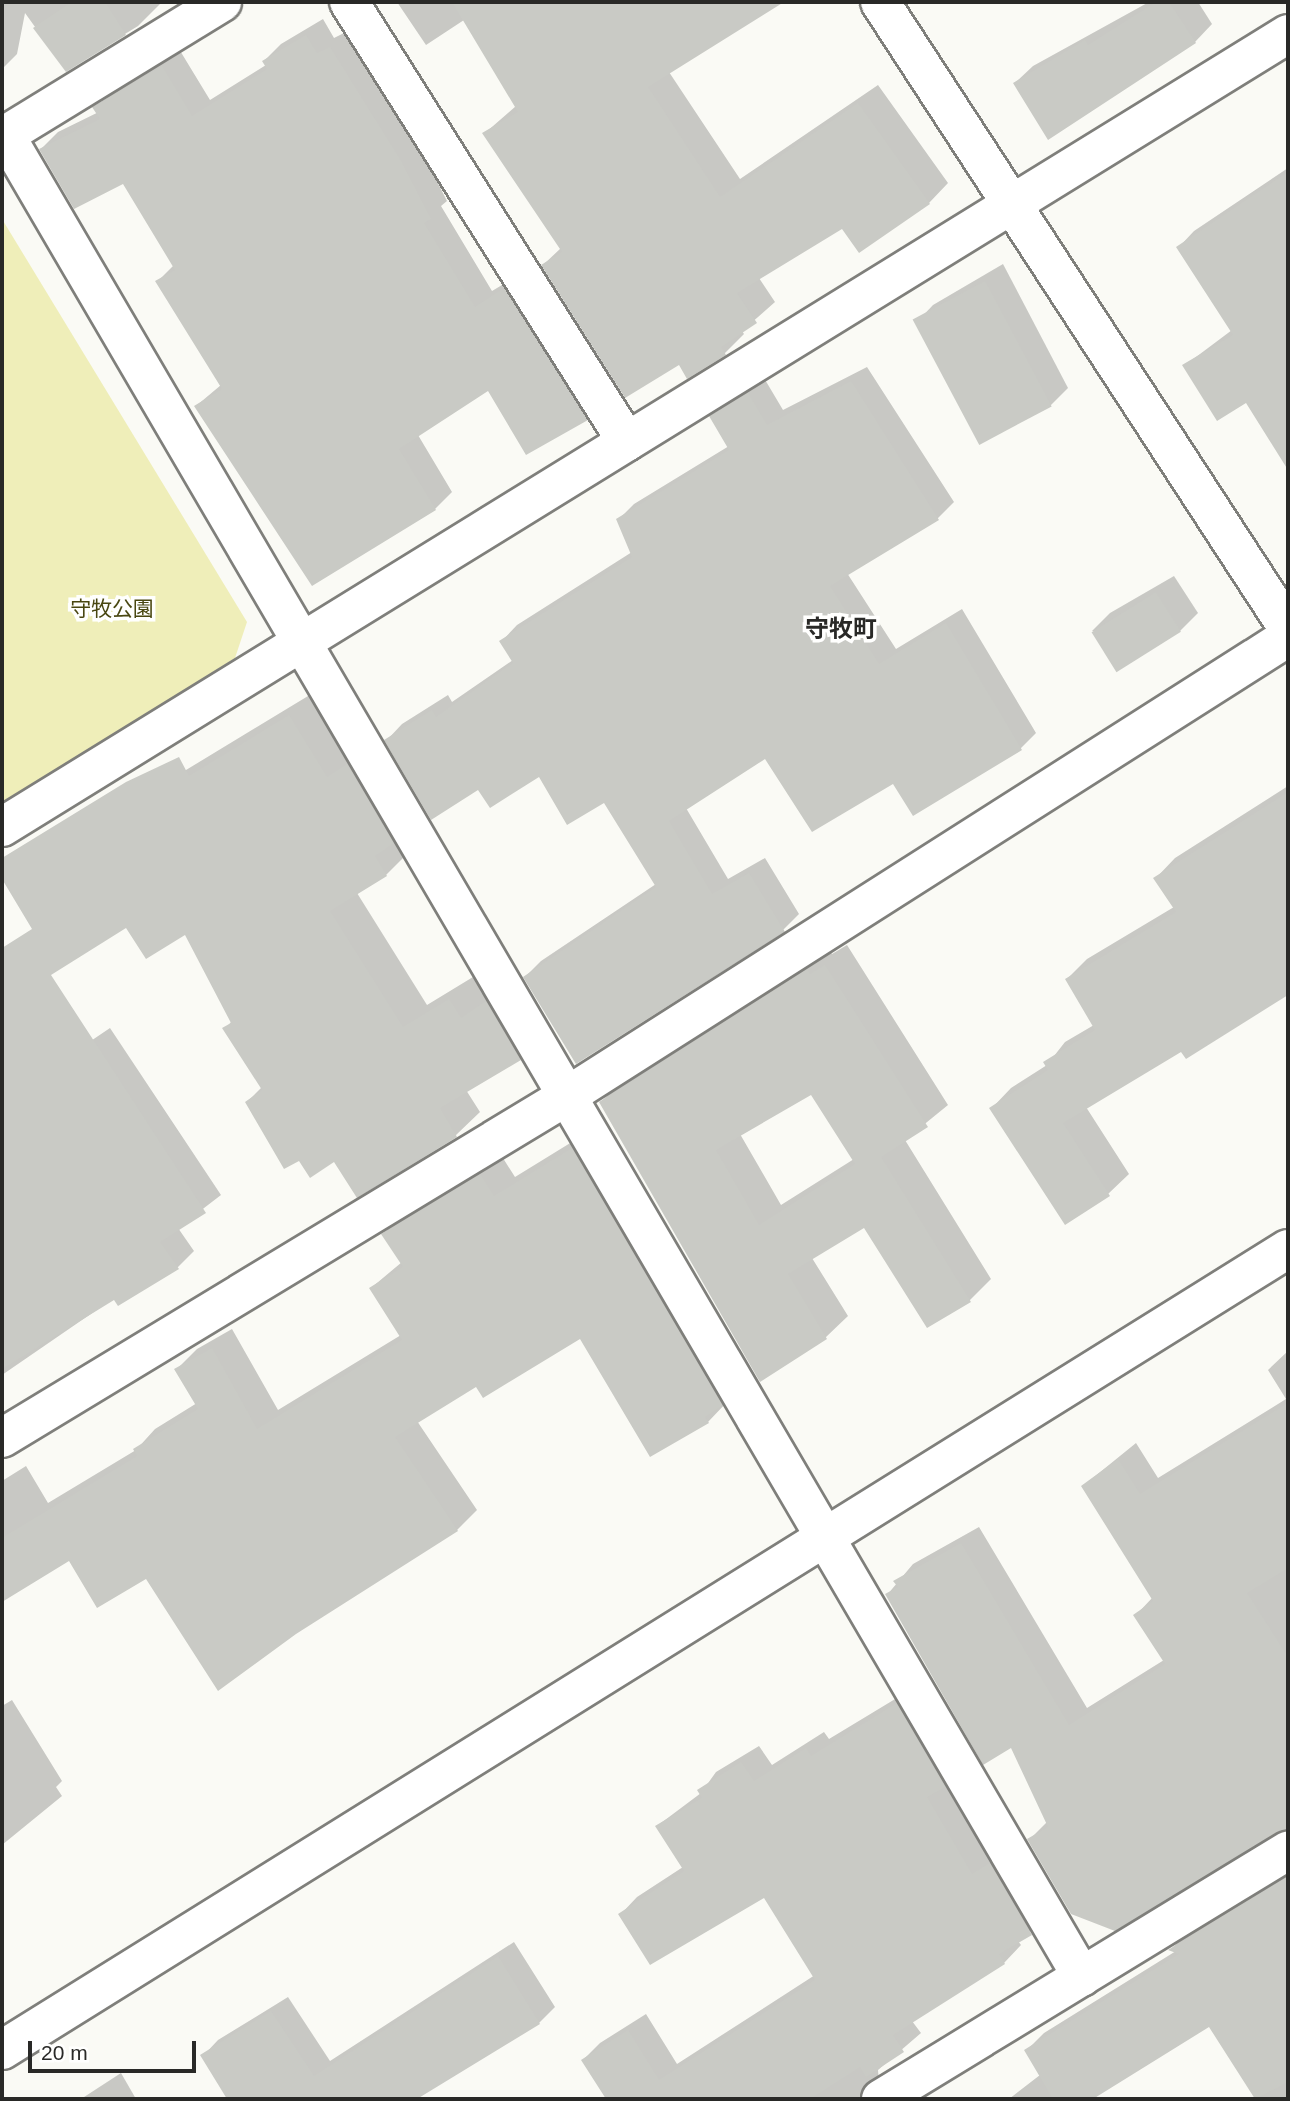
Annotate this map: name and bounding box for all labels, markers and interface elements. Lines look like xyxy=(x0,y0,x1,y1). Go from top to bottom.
park label: 守牧公園 xyxy=(70,596,154,622)
district label: 守牧町 xyxy=(805,615,877,643)
scale bar xyxy=(32,2028,200,2072)
text: 20 m xyxy=(41,2041,88,2064)

